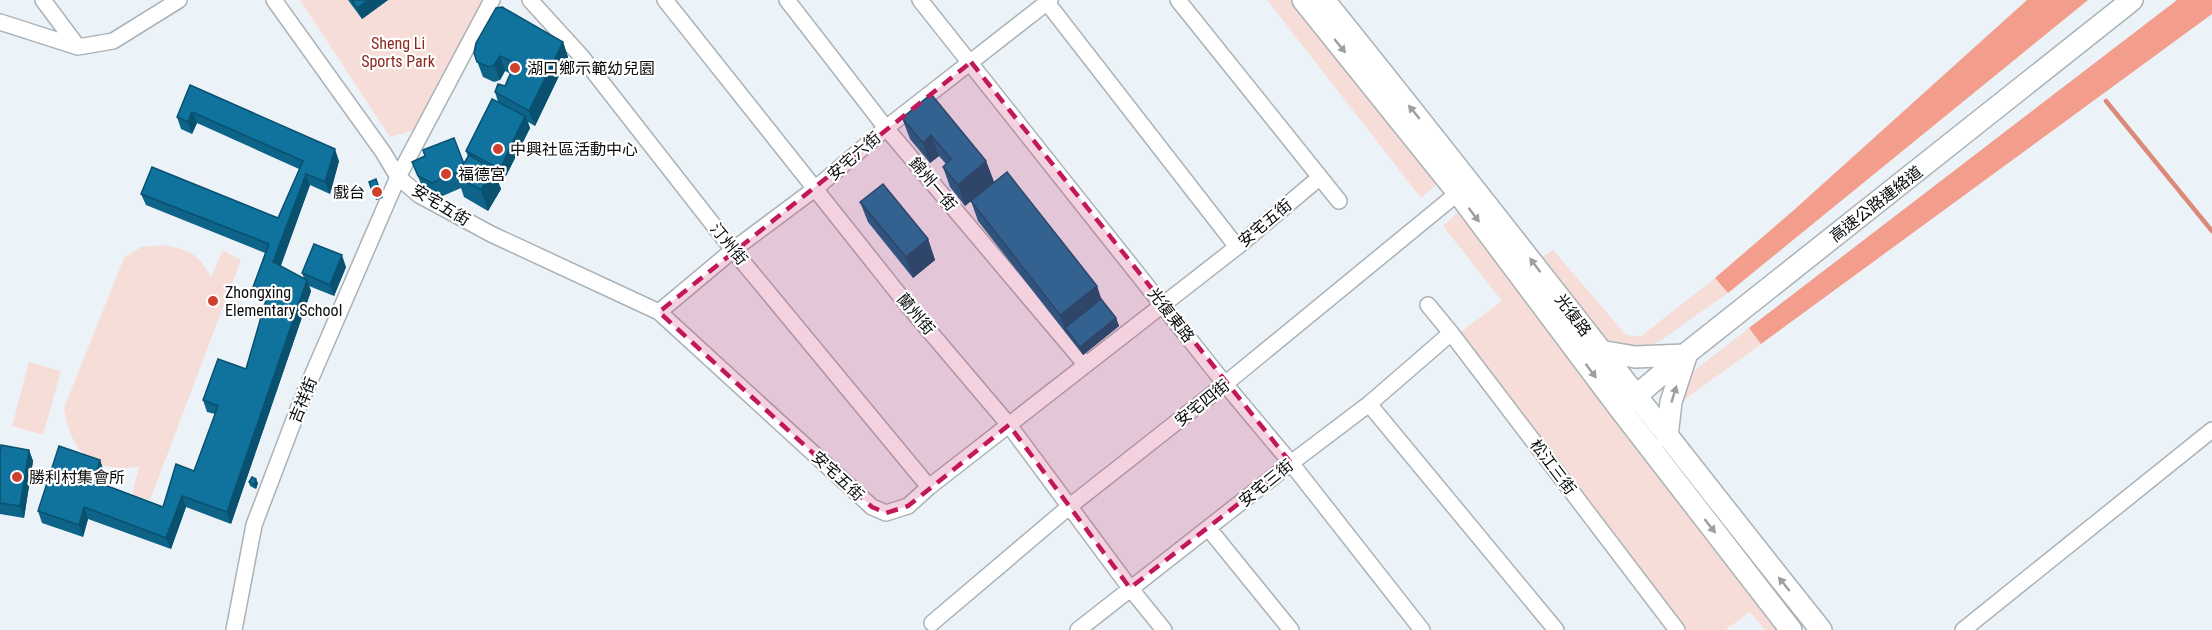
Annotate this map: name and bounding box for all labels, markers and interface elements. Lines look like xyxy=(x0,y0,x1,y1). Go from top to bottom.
park label: Sheng Li Sports Park xyxy=(361,34,436,71)
one-way arrow xyxy=(1333,38,1345,53)
place label: 湖口鄉示範幼兒園 xyxy=(527,59,655,78)
marker: 湖口鄉示範幼兒園 xyxy=(508,61,522,75)
one-way arrow xyxy=(1408,104,1421,120)
street label: 安宅六街 xyxy=(824,128,884,184)
place label: 中興社區活動中心 xyxy=(510,140,638,159)
marker: 中興社區活動中心 xyxy=(491,142,505,156)
street label: 錦州一街 xyxy=(905,153,961,215)
street label: 高速公路連絡道 xyxy=(1826,162,1926,246)
place label: 福德宮 xyxy=(458,165,506,184)
marker: 福德宮 xyxy=(439,167,453,181)
street label: 安宅五街 xyxy=(409,180,473,230)
place label: 戲台 xyxy=(333,183,365,202)
marker: 戲台 xyxy=(370,185,384,199)
street label: 安宅五街 xyxy=(1234,195,1296,251)
one-way arrow xyxy=(1468,206,1480,222)
street label: 汀州街 xyxy=(707,219,751,269)
one-way arrow xyxy=(1529,258,1541,273)
place label: Zhongxing Elementary School xyxy=(225,283,342,320)
street label: 光復東路 xyxy=(1144,284,1198,346)
street label: 蘭州街 xyxy=(893,290,939,338)
street label: 光復路 xyxy=(1551,290,1595,340)
marker: Zhongxing Elementary School xyxy=(206,294,220,308)
one-way arrow xyxy=(1585,363,1597,378)
street label: 吉祥街 xyxy=(285,374,321,426)
street label: 安宅四街 xyxy=(1171,376,1233,430)
one-way arrow xyxy=(1670,385,1679,403)
street label: 松江三街 xyxy=(1526,436,1580,498)
street label: 安宅五街 xyxy=(808,447,868,505)
street label: 安宅三街 xyxy=(1235,455,1297,511)
place label: 勝利村集會所 xyxy=(29,468,125,487)
marker: 勝利村集會所 xyxy=(10,470,24,484)
one-way arrow xyxy=(1703,518,1715,533)
one-way arrow xyxy=(1778,576,1791,592)

